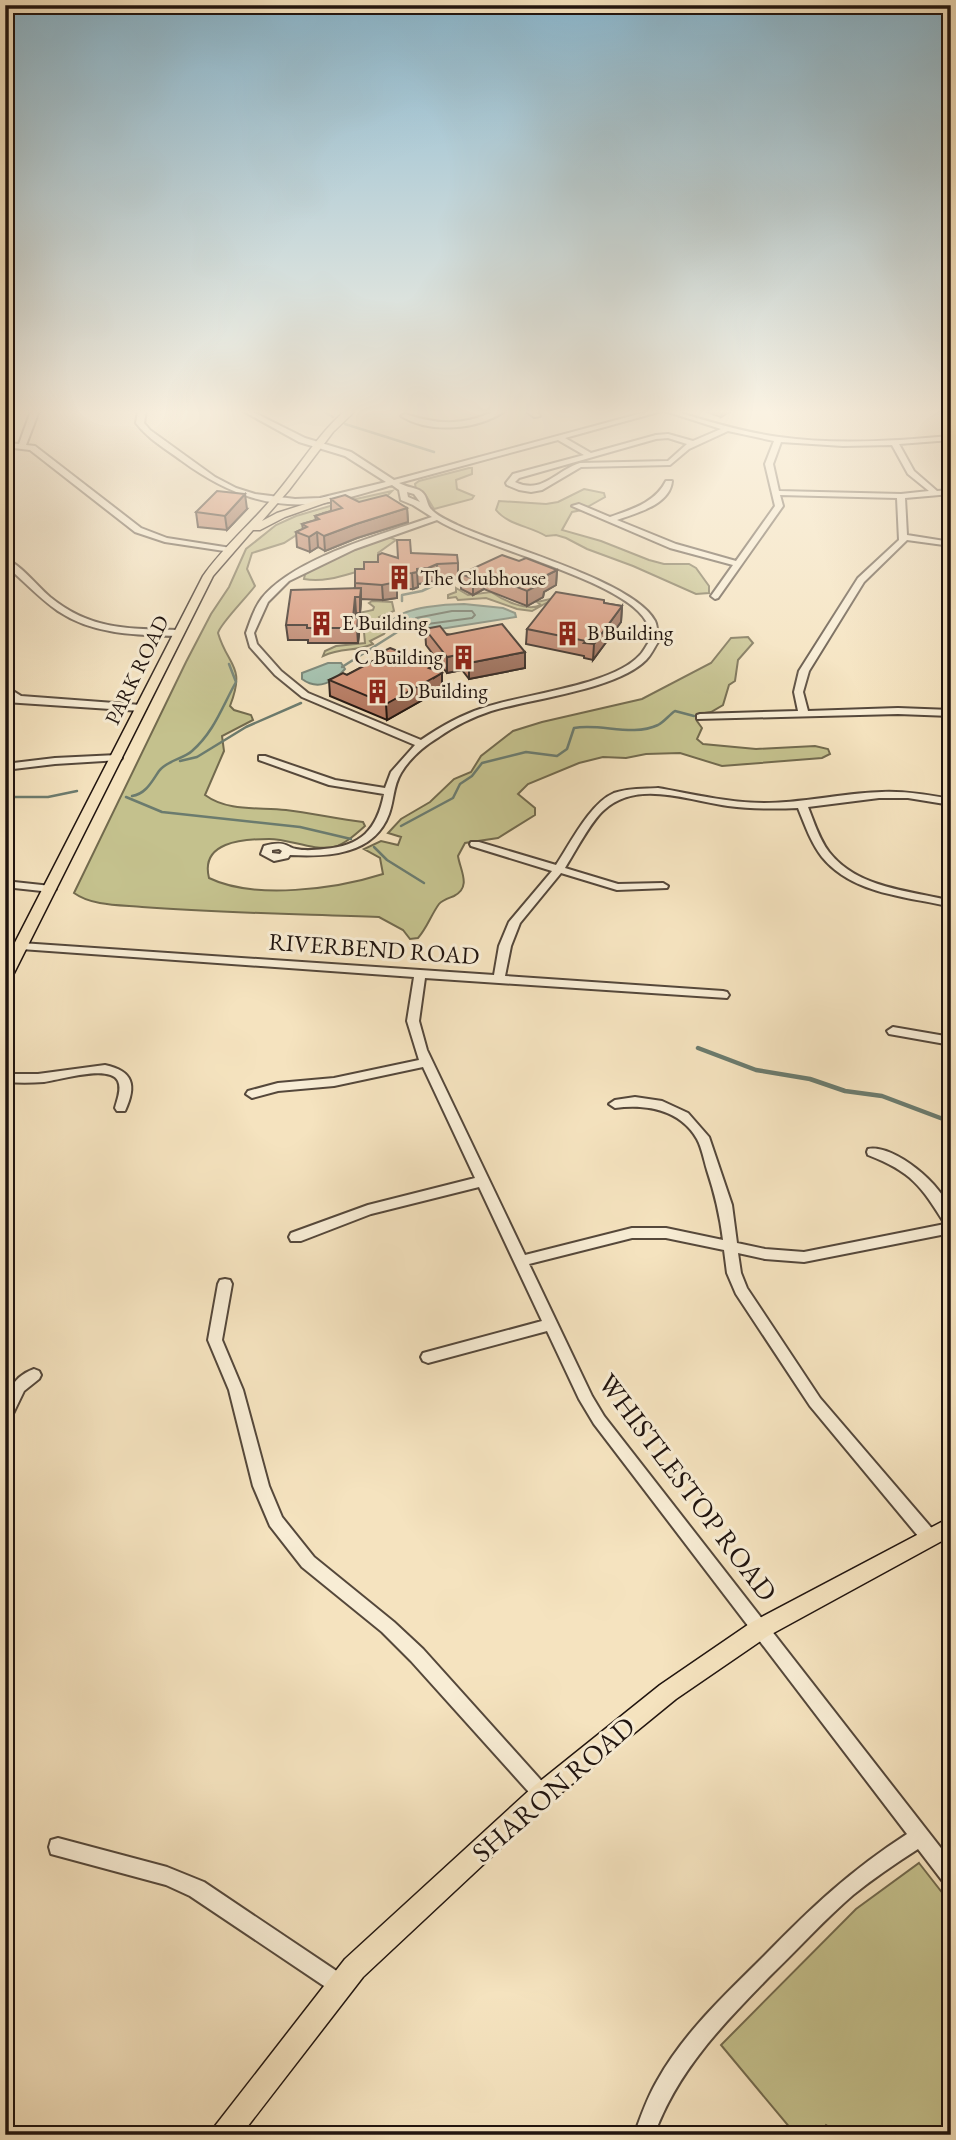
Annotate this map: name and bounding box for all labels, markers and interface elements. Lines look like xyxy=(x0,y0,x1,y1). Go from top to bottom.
building icon: The Clubhouse xyxy=(386,564,414,592)
place label: The Clubhouse xyxy=(420,564,546,591)
building icon: E Building xyxy=(308,609,336,637)
place label: E Building xyxy=(342,609,428,636)
street label: PARK ROAD xyxy=(98,610,175,729)
building icon: B Building xyxy=(553,619,581,647)
place label: B Building xyxy=(587,619,674,646)
place label: C Building xyxy=(354,643,444,670)
building icon: C Building xyxy=(449,643,477,671)
building icon: D Building xyxy=(364,677,392,705)
place label: D Building xyxy=(398,677,488,704)
street label: RIVERBEND ROAD xyxy=(268,926,480,971)
street label: WHISTLESTOP ROAD xyxy=(590,1366,786,1608)
street label: SHARON ROAD xyxy=(464,1708,642,1870)

